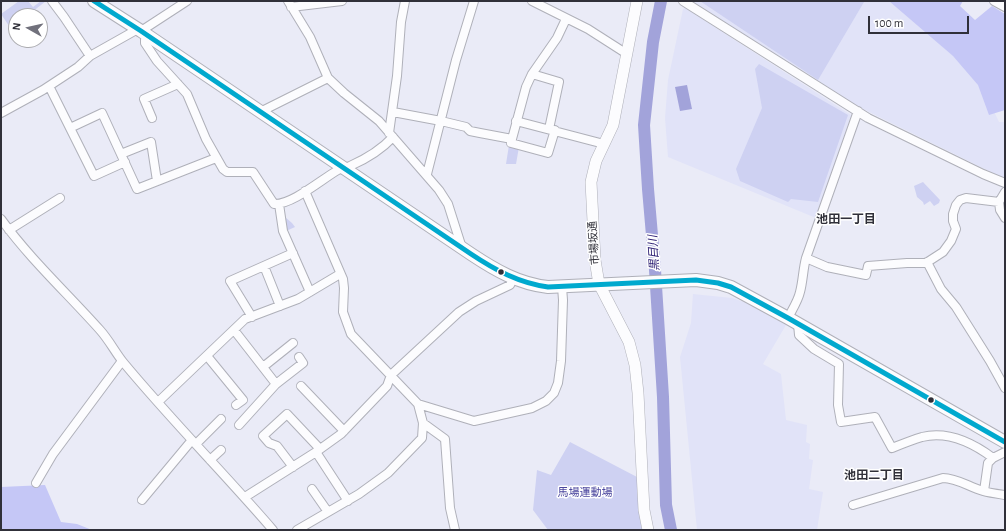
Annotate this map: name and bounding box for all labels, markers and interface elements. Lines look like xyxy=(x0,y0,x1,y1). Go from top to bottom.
north arrow xyxy=(8,8,48,48)
scale bar xyxy=(870,8,971,34)
text: 100 m xyxy=(875,17,903,29)
text: N xyxy=(11,22,23,31)
district label: 池田一丁目 xyxy=(816,212,876,226)
street label: 市場坂通 xyxy=(586,221,602,265)
water label: 黒目川 xyxy=(646,235,662,271)
unlabelled marker xyxy=(496,267,506,277)
unlabelled marker xyxy=(926,395,936,405)
district label: 池田二丁目 xyxy=(844,468,904,482)
park label: 馬場運動場 xyxy=(558,486,612,500)

